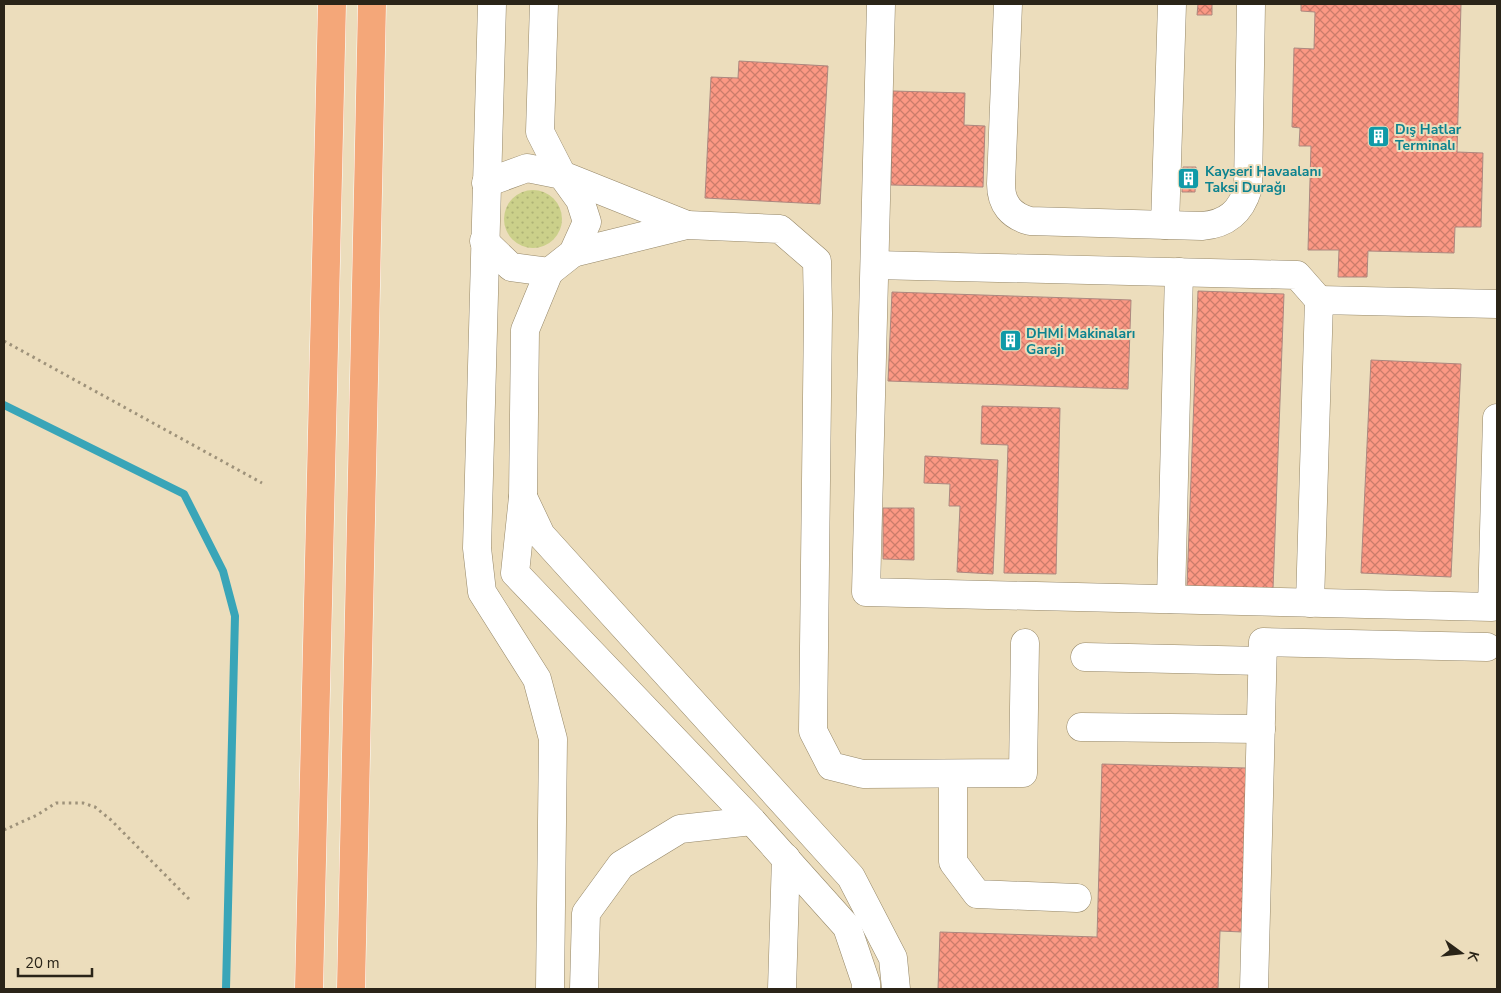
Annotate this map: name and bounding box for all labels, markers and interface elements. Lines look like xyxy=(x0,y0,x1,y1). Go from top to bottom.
place label: Dış Hatlar Terminalı xyxy=(1395,120,1462,155)
building icon: Dış Hatlar Terminalı xyxy=(1367,125,1391,149)
place label: Kayseri Havaalanı Taksi Durağı xyxy=(1205,162,1321,197)
building icon: Kayseri Havaalanı Taksi Durağı xyxy=(1177,167,1201,191)
place label: DHMİ Makinaları Garajı xyxy=(1026,324,1135,359)
building icon: DHMİ Makinaları Garajı xyxy=(998,329,1022,353)
north arrow xyxy=(1436,928,1486,978)
scale bar xyxy=(18,946,91,978)
text: K xyxy=(1463,949,1483,964)
text: 20 m xyxy=(25,953,60,973)

